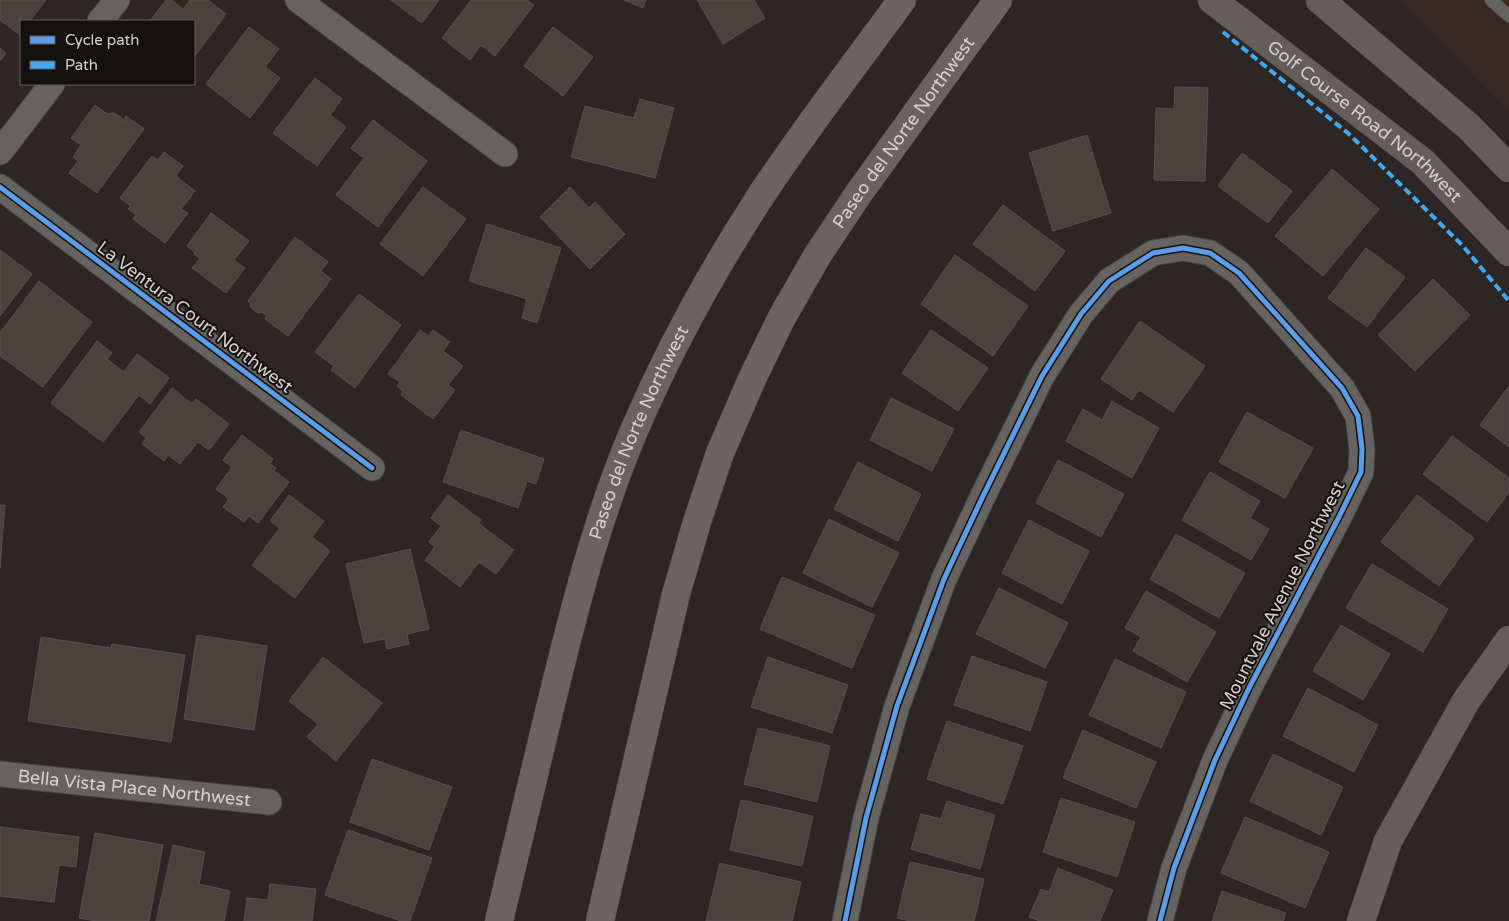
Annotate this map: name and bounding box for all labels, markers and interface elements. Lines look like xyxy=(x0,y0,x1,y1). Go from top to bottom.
legend xyxy=(20,20,195,85)
text: Cycle path xyxy=(65,31,139,49)
street label: Paseo del Norte Northwest xyxy=(828,32,979,232)
street label: Golf Course Road Northwest xyxy=(1263,35,1467,207)
text: Path xyxy=(65,56,98,74)
street label: La Ventura Court Northwest xyxy=(93,236,297,398)
street label: Paseo del Norte Northwest xyxy=(584,322,693,542)
street label: Mountvale Avenue Northwest xyxy=(1215,477,1350,713)
street label: Bella Vista Place Northwest xyxy=(17,765,252,811)

